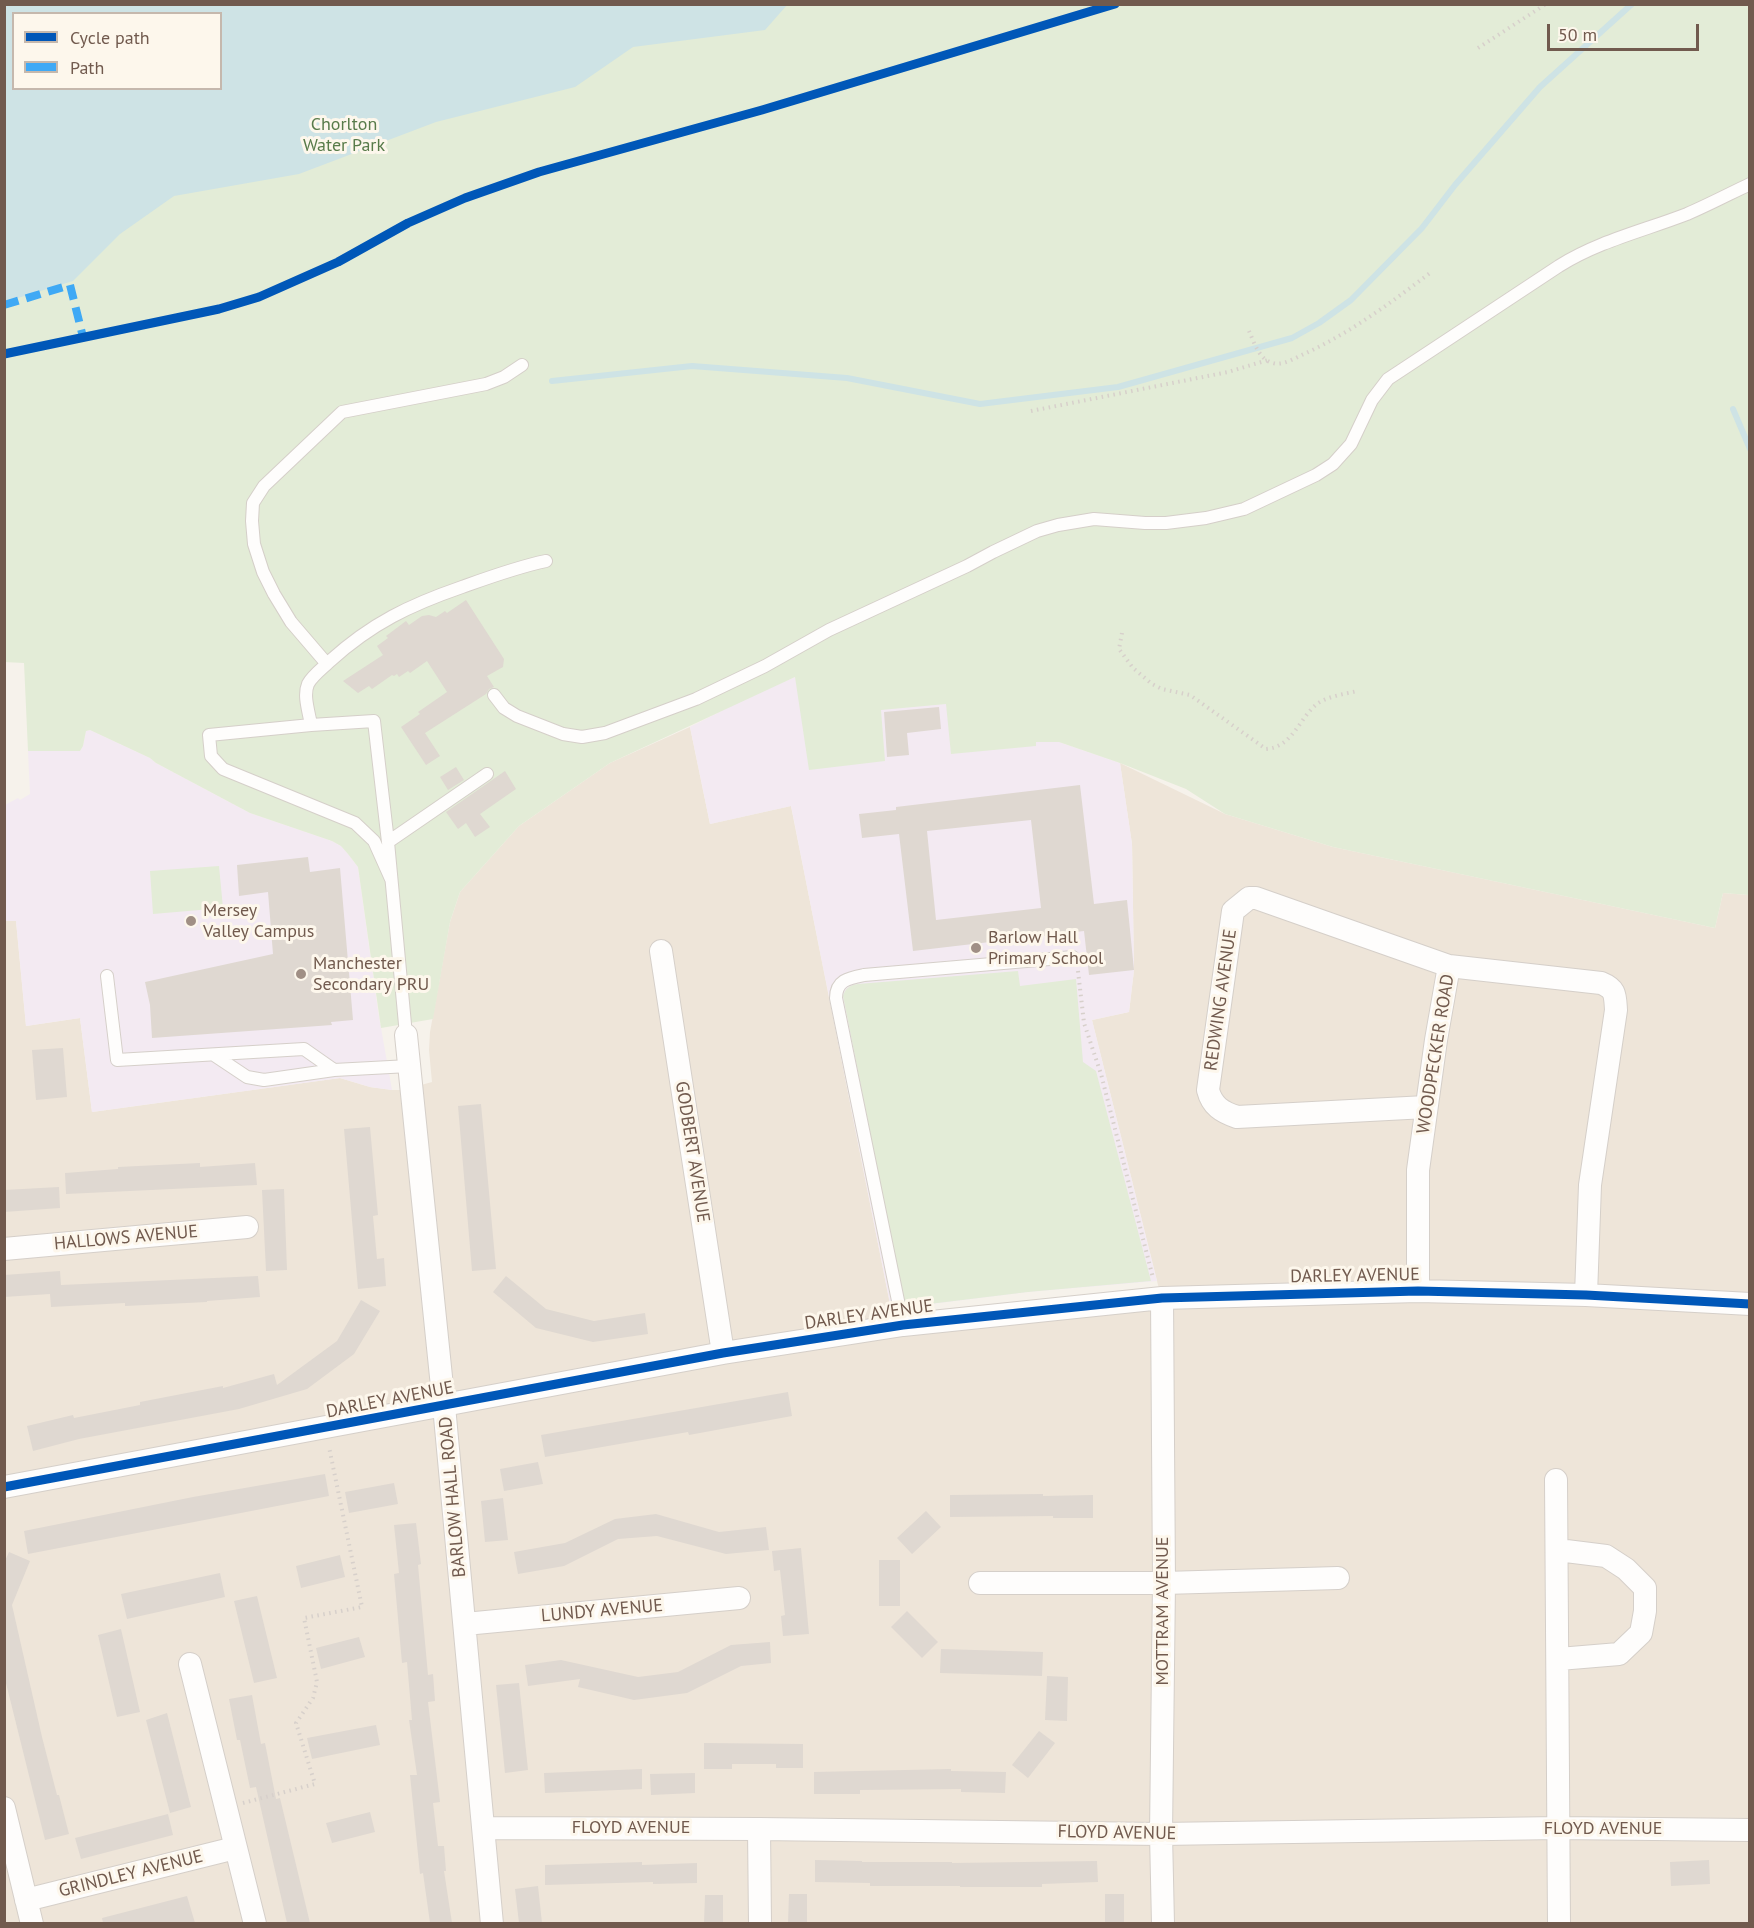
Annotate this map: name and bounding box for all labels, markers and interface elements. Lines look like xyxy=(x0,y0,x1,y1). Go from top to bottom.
legend xyxy=(12,12,222,90)
scale bar xyxy=(1550,12,1702,50)
text: 50 m xyxy=(1558,23,1597,46)
text: Cycle path xyxy=(70,26,150,49)
text: Path xyxy=(70,56,104,79)
park label: Chorlton Water Park xyxy=(303,114,385,156)
place label: Mersey Valley Campus xyxy=(203,900,314,942)
marker: Mersey Valley Campus xyxy=(184,914,198,928)
place label: Barlow Hall Primary School xyxy=(988,927,1103,970)
street label: REDWING AVENUE xyxy=(1200,928,1242,1072)
marker: Barlow Hall Primary School xyxy=(969,941,983,955)
place label: Manchester Secondary PRU xyxy=(313,953,429,996)
marker: Manchester Secondary PRU xyxy=(294,967,308,981)
street label: WOODPECKER ROAD xyxy=(1413,973,1459,1135)
street label: GODBERT AVENUE xyxy=(670,1080,714,1224)
street label: HALLOWS AVENUE xyxy=(53,1221,199,1255)
street label: DARLEY AVENUE xyxy=(1290,1264,1420,1288)
street label: DARLEY AVENUE xyxy=(803,1295,935,1335)
street label: DARLEY AVENUE xyxy=(324,1377,456,1423)
street label: BARLOW HALL ROAD xyxy=(435,1416,471,1578)
street label: MOTTRAM AVENUE xyxy=(1152,1537,1174,1685)
street label: LUNDY AVENUE xyxy=(540,1595,664,1627)
street label: FLOYD AVENUE xyxy=(572,1817,690,1839)
street label: FLOYD AVENUE xyxy=(1544,1818,1662,1840)
street label: FLOYD AVENUE xyxy=(1057,1821,1177,1845)
street label: GRINDLEY AVENUE xyxy=(57,1846,205,1902)

